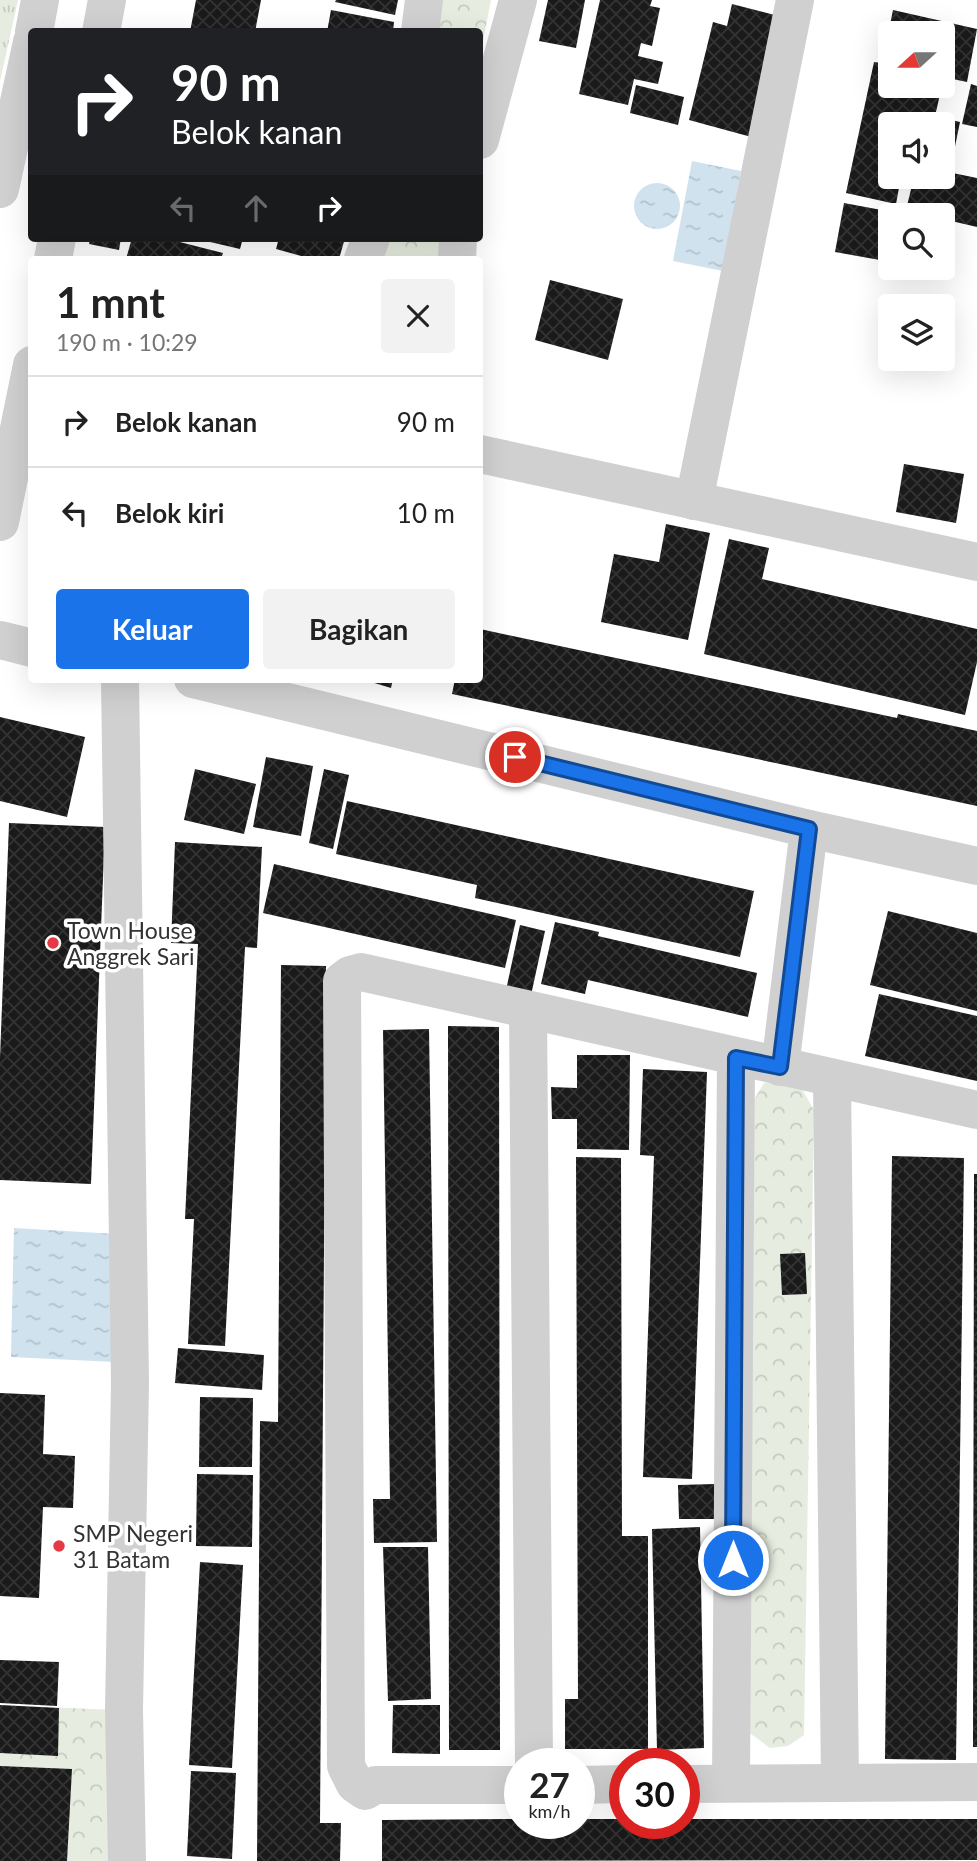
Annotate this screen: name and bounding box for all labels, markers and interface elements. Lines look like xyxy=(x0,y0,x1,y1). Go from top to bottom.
north arrow xyxy=(878,21,956,98)
map controls xyxy=(878,21,955,371)
text: 90 m xyxy=(171,53,281,111)
icon: right xyxy=(56,56,147,147)
text: Belok kanan xyxy=(171,112,342,151)
button: sound xyxy=(878,112,955,189)
icon: left xyxy=(164,189,202,227)
icon: ahead xyxy=(237,189,275,227)
icon: right xyxy=(310,189,348,227)
button: search xyxy=(878,203,955,280)
text: 1 mnt xyxy=(56,277,165,327)
button: close xyxy=(381,279,455,353)
button: layers xyxy=(878,294,955,371)
text: 190 m · 10:29 xyxy=(56,328,198,356)
icon: right xyxy=(56,403,94,441)
text: Belok kanan xyxy=(115,406,257,438)
text: 90 m xyxy=(397,406,455,438)
icon: left xyxy=(56,494,94,532)
text: Belok kiri xyxy=(115,497,224,529)
text: 10 m xyxy=(397,497,455,529)
button: Keluar xyxy=(56,589,249,669)
button: Bagikan xyxy=(263,589,455,669)
pin xyxy=(485,727,545,787)
icon: arrive xyxy=(496,738,534,776)
place label: Town House Anggrek Sari xyxy=(67,916,195,970)
marker: Town House Anggrek Sari xyxy=(45,935,61,951)
place label: SMP Negeri 31 Batam xyxy=(73,1519,193,1573)
position arrow xyxy=(696,1523,770,1597)
marker: SMP Negeri 31 Batam xyxy=(51,1538,67,1554)
speed limit sign: 30 xyxy=(609,1748,700,1839)
text: 27 xyxy=(529,1763,570,1805)
text: km/h xyxy=(528,1800,571,1822)

